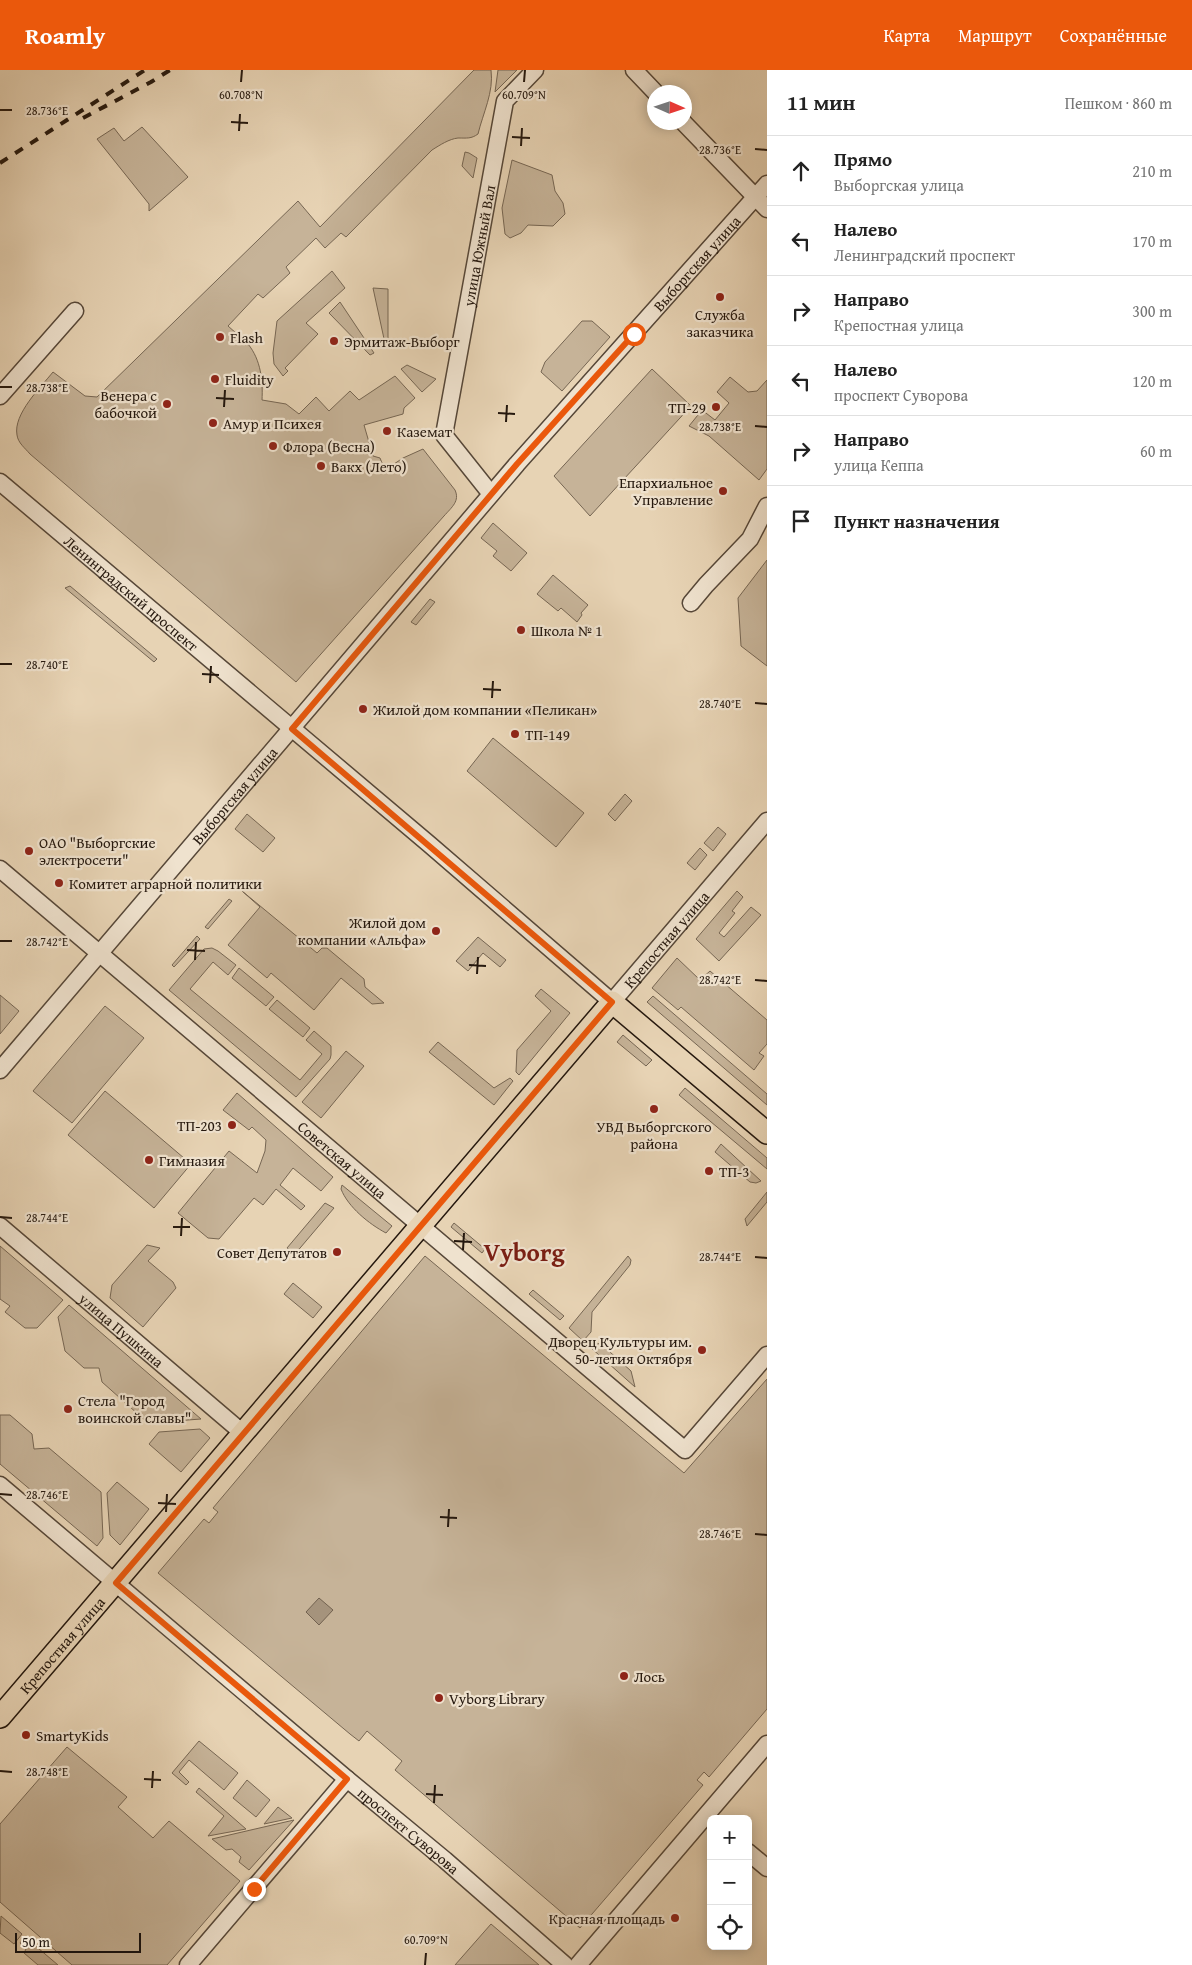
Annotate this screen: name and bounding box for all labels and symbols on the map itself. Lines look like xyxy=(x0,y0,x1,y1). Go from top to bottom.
north arrow xyxy=(647,85,692,130)
text: 60.708°N xyxy=(219,86,263,103)
text: 60.709°N xyxy=(502,86,546,103)
text: 28.736°E xyxy=(26,102,68,119)
text: 28.736°E xyxy=(699,141,741,158)
street label: улица Южный Вал xyxy=(457,183,500,309)
street label: Выборгская улица xyxy=(648,210,745,315)
marker: Служба заказчика xyxy=(714,291,726,303)
place label: Служба заказчика xyxy=(686,304,754,342)
route start xyxy=(623,323,646,346)
place label: Flash xyxy=(230,327,264,348)
marker: Flash xyxy=(214,331,226,343)
place label: Эрмитаж-Выборг xyxy=(344,331,460,352)
marker: Эрмитаж-Выборг xyxy=(328,335,340,347)
place label: Fluidity xyxy=(225,369,274,390)
marker: Fluidity xyxy=(209,373,221,385)
text: 28.738°E xyxy=(26,379,68,396)
place label: Венера с бабочкой xyxy=(94,385,157,423)
place label: ТП-29 xyxy=(668,397,706,418)
marker: Венера с бабочкой xyxy=(161,398,173,410)
marker: ТП-29 xyxy=(710,401,722,413)
place label: Амур и Психея xyxy=(223,413,322,434)
marker: Амур и Психея xyxy=(207,417,219,429)
text: 28.738°E xyxy=(699,418,741,435)
place label: Каземат xyxy=(397,421,453,442)
marker: Каземат xyxy=(381,425,393,437)
place label: Флора (Весна) xyxy=(283,436,375,457)
marker: Флора (Весна) xyxy=(267,440,279,452)
place label: Вакх (Лето) xyxy=(331,456,407,477)
marker: Вакх (Лето) xyxy=(315,460,327,472)
place label: Епархиальное Управление xyxy=(619,472,713,510)
marker: Епархиальное Управление xyxy=(717,485,729,497)
street label: Ленинградский проспект xyxy=(60,530,204,656)
place label: Школа № 1 xyxy=(531,620,602,641)
marker: Школа № 1 xyxy=(515,624,527,636)
text: 28.740°E xyxy=(26,656,68,673)
text: 28.740°E xyxy=(699,695,741,712)
place label: Жилой дом компании «Пеликан» xyxy=(372,699,597,720)
marker: Жилой дом компании «Пеликан» xyxy=(357,703,369,715)
place label: ТП-149 xyxy=(525,724,570,745)
marker: ТП-149 xyxy=(509,728,521,740)
street label: Выборгская улица xyxy=(187,742,282,849)
place label: ОАО "Выборгские электросети" xyxy=(39,832,155,870)
marker: ОАО "Выборгские электросети" xyxy=(23,845,35,857)
place label: Комитет аграрной политики xyxy=(69,873,262,894)
marker: Комитет аграрной политики xyxy=(53,877,65,889)
street label: Крепостная улица xyxy=(618,885,714,992)
place label: Жилой дом компании «Альфа» xyxy=(298,912,426,950)
marker: Жилой дом компании «Альфа» xyxy=(430,925,442,937)
text: 28.742°E xyxy=(26,933,68,950)
text: 28.742°E xyxy=(699,971,741,988)
marker: УВД Выборгского района xyxy=(648,1103,660,1115)
place label: ТП-203 xyxy=(177,1115,222,1136)
street label: Советская улица xyxy=(293,1116,392,1204)
place label: УВД Выборгского района xyxy=(596,1116,712,1154)
marker: ТП-203 xyxy=(226,1119,238,1131)
place label: Гимназия xyxy=(159,1150,225,1171)
marker: Гимназия xyxy=(143,1154,155,1166)
place label: ТП-3 xyxy=(719,1161,749,1182)
marker: ТП-3 xyxy=(703,1165,715,1177)
text: 28.744°E xyxy=(26,1209,68,1226)
district label: Vyborg xyxy=(483,1234,565,1270)
place label: Совет Депутатов xyxy=(217,1242,327,1263)
marker: Совет Депутатов xyxy=(331,1246,343,1258)
text: 28.744°E xyxy=(699,1248,741,1265)
street label: улица Пушкина xyxy=(74,1287,169,1372)
place label: Дворец Культуры им. 50-летия Октября xyxy=(547,1331,692,1369)
marker: Дворец Культуры им. 50-летия Октября xyxy=(696,1344,708,1356)
place label: Стела "Город воинской славы" xyxy=(78,1390,191,1428)
marker: Стела "Город воинской славы" xyxy=(62,1403,74,1415)
text: 28.746°E xyxy=(26,1486,68,1503)
text: 28.746°E xyxy=(699,1525,741,1542)
street label: Крепостная улица xyxy=(14,1591,110,1698)
place label: Лось xyxy=(634,1666,665,1687)
marker: Лось xyxy=(618,1670,630,1682)
place label: Vyborg Library xyxy=(449,1688,545,1709)
marker: Vyborg Library xyxy=(433,1692,445,1704)
place label: SmartyKids xyxy=(36,1725,109,1746)
marker: SmartyKids xyxy=(20,1729,32,1741)
text: 28.748°E xyxy=(26,1763,68,1780)
street label: проспект Суворова xyxy=(354,1782,465,1879)
route end xyxy=(243,1878,266,1901)
place label: Красная площадь xyxy=(549,1908,665,1929)
marker: Красная площадь xyxy=(669,1912,681,1924)
scale bar xyxy=(15,1930,141,1953)
text: 60.709°N xyxy=(404,1931,448,1948)

